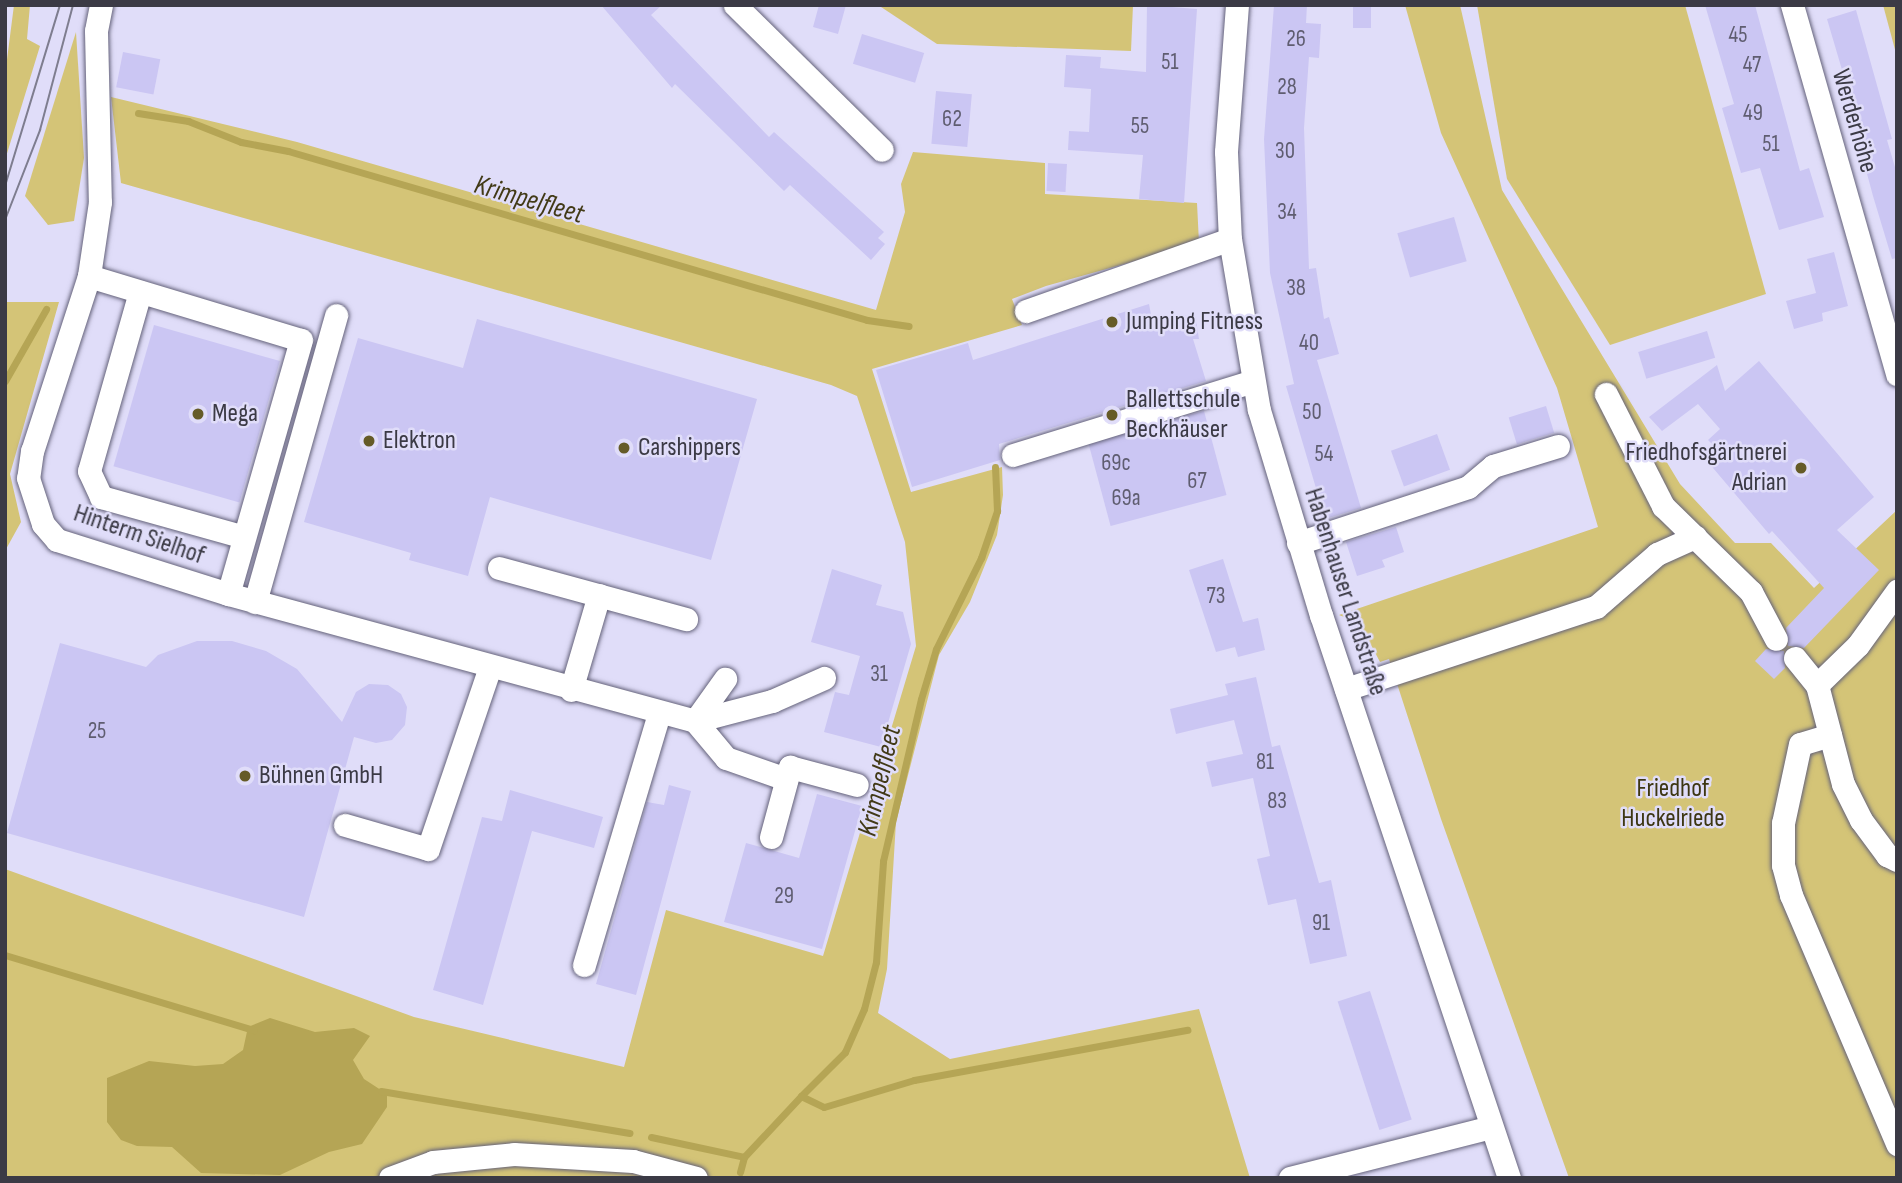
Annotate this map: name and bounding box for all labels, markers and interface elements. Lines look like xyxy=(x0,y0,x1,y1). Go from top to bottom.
house number: 45 xyxy=(1729,21,1747,49)
house number: 26 xyxy=(1286,25,1306,53)
house number: 51 xyxy=(1161,48,1179,76)
house number: 47 xyxy=(1743,51,1761,79)
street label: Werderhöhe xyxy=(1824,66,1884,176)
house number: 28 xyxy=(1277,73,1297,101)
house number: 49 xyxy=(1743,99,1763,127)
house number: 62 xyxy=(942,105,962,133)
house number: 55 xyxy=(1131,112,1149,140)
house number: 51 xyxy=(1762,130,1780,158)
house number: 30 xyxy=(1275,137,1295,165)
water label: Krimpelfleet xyxy=(470,168,588,232)
house number: 34 xyxy=(1277,198,1297,226)
house number: 38 xyxy=(1286,274,1306,302)
place label: Jumping Fitness xyxy=(1126,306,1263,338)
marker: Jumping Fitness xyxy=(1104,314,1120,330)
house number: 40 xyxy=(1299,329,1319,357)
place label: Ballettschule Beckhäuser xyxy=(1126,384,1240,446)
place label: Mega xyxy=(212,398,258,430)
house number: 50 xyxy=(1302,398,1322,426)
marker: Mega xyxy=(190,406,206,422)
marker: Ballettschule Beckhäuser xyxy=(1104,407,1120,423)
place label: Elektron xyxy=(383,425,456,457)
place label: Carshippers xyxy=(638,432,741,464)
marker: Elektron xyxy=(361,433,377,449)
place label: Friedhofsgärtnerei Adrian xyxy=(1625,437,1787,498)
marker: Carshippers xyxy=(616,440,632,456)
house number: 54 xyxy=(1315,440,1333,468)
house number: 69c xyxy=(1101,449,1131,477)
marker: Friedhofsgärtnerei Adrian xyxy=(1793,460,1809,476)
house number: 67 xyxy=(1187,467,1207,495)
house number: 69a xyxy=(1112,484,1140,512)
street label: Habenhauser Landstraße xyxy=(1297,484,1393,700)
street label: Hinterm Sielhof xyxy=(69,498,209,572)
house number: 73 xyxy=(1207,582,1225,610)
house number: 31 xyxy=(870,660,888,688)
house number: 25 xyxy=(88,717,106,745)
water label: Krimpelfleet xyxy=(851,722,909,840)
house number: 81 xyxy=(1256,748,1274,776)
place label: Bühnen GmbH xyxy=(259,760,383,792)
marker: Bühnen GmbH xyxy=(237,768,253,784)
park label: Friedhof Huckelriede xyxy=(1621,773,1725,834)
house number: 83 xyxy=(1267,787,1287,815)
house number: 29 xyxy=(774,882,794,910)
house number: 91 xyxy=(1312,909,1330,937)

